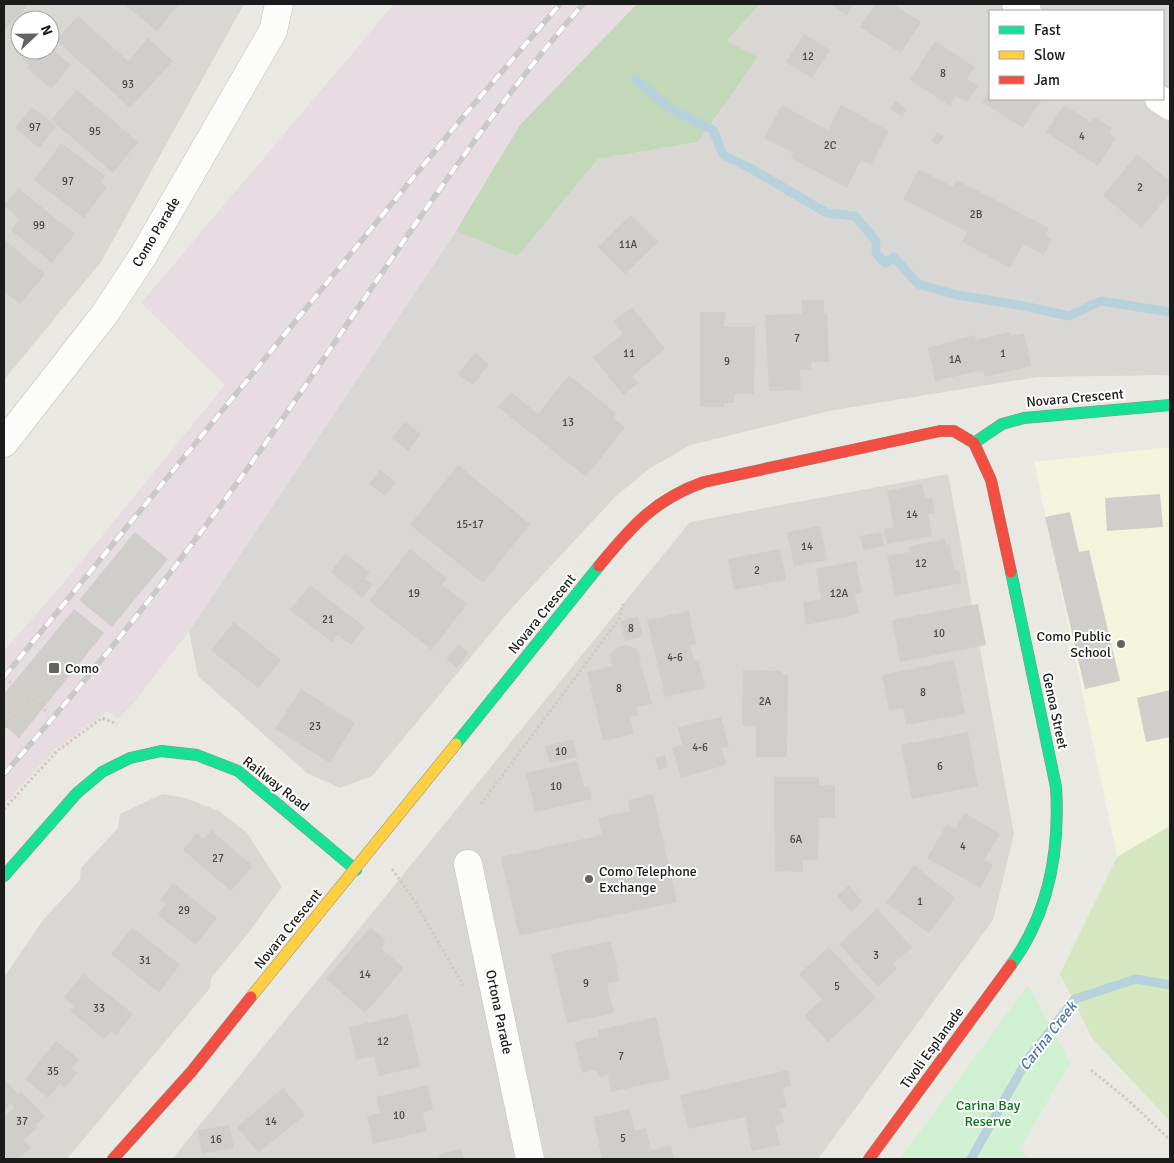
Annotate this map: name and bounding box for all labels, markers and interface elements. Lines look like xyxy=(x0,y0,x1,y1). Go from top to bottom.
north arrow xyxy=(10,10,60,60)
legend xyxy=(989,10,1164,100)
text: Fast xyxy=(1034,21,1061,39)
text: N xyxy=(37,23,56,38)
text: Slow xyxy=(1034,46,1065,64)
house number: 12 xyxy=(802,50,814,63)
house number: 8 xyxy=(940,67,946,80)
text: Jam xyxy=(1034,71,1060,89)
house number: 93 xyxy=(122,78,134,91)
house number: 97 xyxy=(29,121,41,134)
house number: 95 xyxy=(89,125,101,138)
house number: 4 xyxy=(1079,130,1085,143)
house number: 2C xyxy=(824,139,837,152)
house number: 97 xyxy=(62,175,74,188)
house number: 2 xyxy=(1137,181,1143,194)
street label: Como Parade xyxy=(129,194,183,270)
house number: 2B xyxy=(970,208,983,221)
house number: 99 xyxy=(33,219,45,232)
house number: 11A xyxy=(619,238,638,251)
house number: 7 xyxy=(794,332,800,345)
house number: 11 xyxy=(623,347,635,360)
house number: 1 xyxy=(1000,347,1006,360)
house number: 1A xyxy=(949,353,962,366)
house number: 9 xyxy=(724,355,730,368)
street label: Novara Crescent xyxy=(1026,385,1125,411)
house number: 13 xyxy=(562,416,574,429)
house number: 14 xyxy=(906,508,918,521)
house number: 15-17 xyxy=(456,518,484,531)
house number: 14 xyxy=(801,540,813,553)
house number: 12 xyxy=(915,557,927,570)
house number: 2 xyxy=(754,564,760,577)
street label: Novara Crescent xyxy=(505,571,579,657)
house number: 19 xyxy=(408,587,420,600)
house number: 12A xyxy=(830,587,849,600)
house number: 21 xyxy=(322,613,334,626)
house number: 8 xyxy=(628,622,634,635)
house number: 10 xyxy=(933,627,945,640)
place label: Como Public School xyxy=(1037,628,1111,661)
marker: Como Public School xyxy=(1115,638,1127,650)
house number: 4-6 xyxy=(667,651,683,664)
place label: Como xyxy=(65,660,99,677)
marker: Como xyxy=(47,661,61,675)
street label: Genoa Street xyxy=(1039,671,1071,751)
house number: 8 xyxy=(616,682,622,695)
house number: 8 xyxy=(920,686,926,699)
house number: 2A xyxy=(759,695,772,708)
house number: 23 xyxy=(309,720,321,733)
house number: 4-6 xyxy=(692,741,708,754)
house number: 10 xyxy=(555,745,567,758)
street label: Railway Road xyxy=(239,753,313,815)
house number: 6 xyxy=(937,760,943,773)
house number: 10 xyxy=(550,780,562,793)
house number: 6A xyxy=(790,833,803,846)
house number: 4 xyxy=(960,840,966,853)
house number: 27 xyxy=(212,852,224,865)
place label: Como Telephone Exchange xyxy=(599,863,697,896)
marker: Como Telephone Exchange xyxy=(583,873,595,885)
street label: Novara Crescent xyxy=(251,886,325,972)
house number: 1 xyxy=(917,895,923,908)
house number: 29 xyxy=(178,904,190,917)
house number: 3 xyxy=(873,949,879,962)
house number: 31 xyxy=(139,954,151,967)
house number: 14 xyxy=(359,968,371,981)
street label: Ortona Parade xyxy=(482,968,516,1056)
house number: 9 xyxy=(583,977,589,990)
house number: 5 xyxy=(834,980,840,993)
water label: Carina Creek xyxy=(1016,997,1081,1074)
house number: 33 xyxy=(93,1002,105,1015)
street label: Tivoli Esplanade xyxy=(897,1004,967,1092)
house number: 12 xyxy=(377,1035,389,1048)
house number: 7 xyxy=(618,1050,624,1063)
house number: 35 xyxy=(47,1065,59,1078)
park label: Carina Bay Reserve xyxy=(956,1097,1021,1130)
house number: 10 xyxy=(393,1109,405,1122)
house number: 37 xyxy=(16,1115,28,1128)
house number: 14 xyxy=(265,1115,277,1128)
house number: 5 xyxy=(620,1132,626,1145)
house number: 16 xyxy=(210,1133,222,1146)

